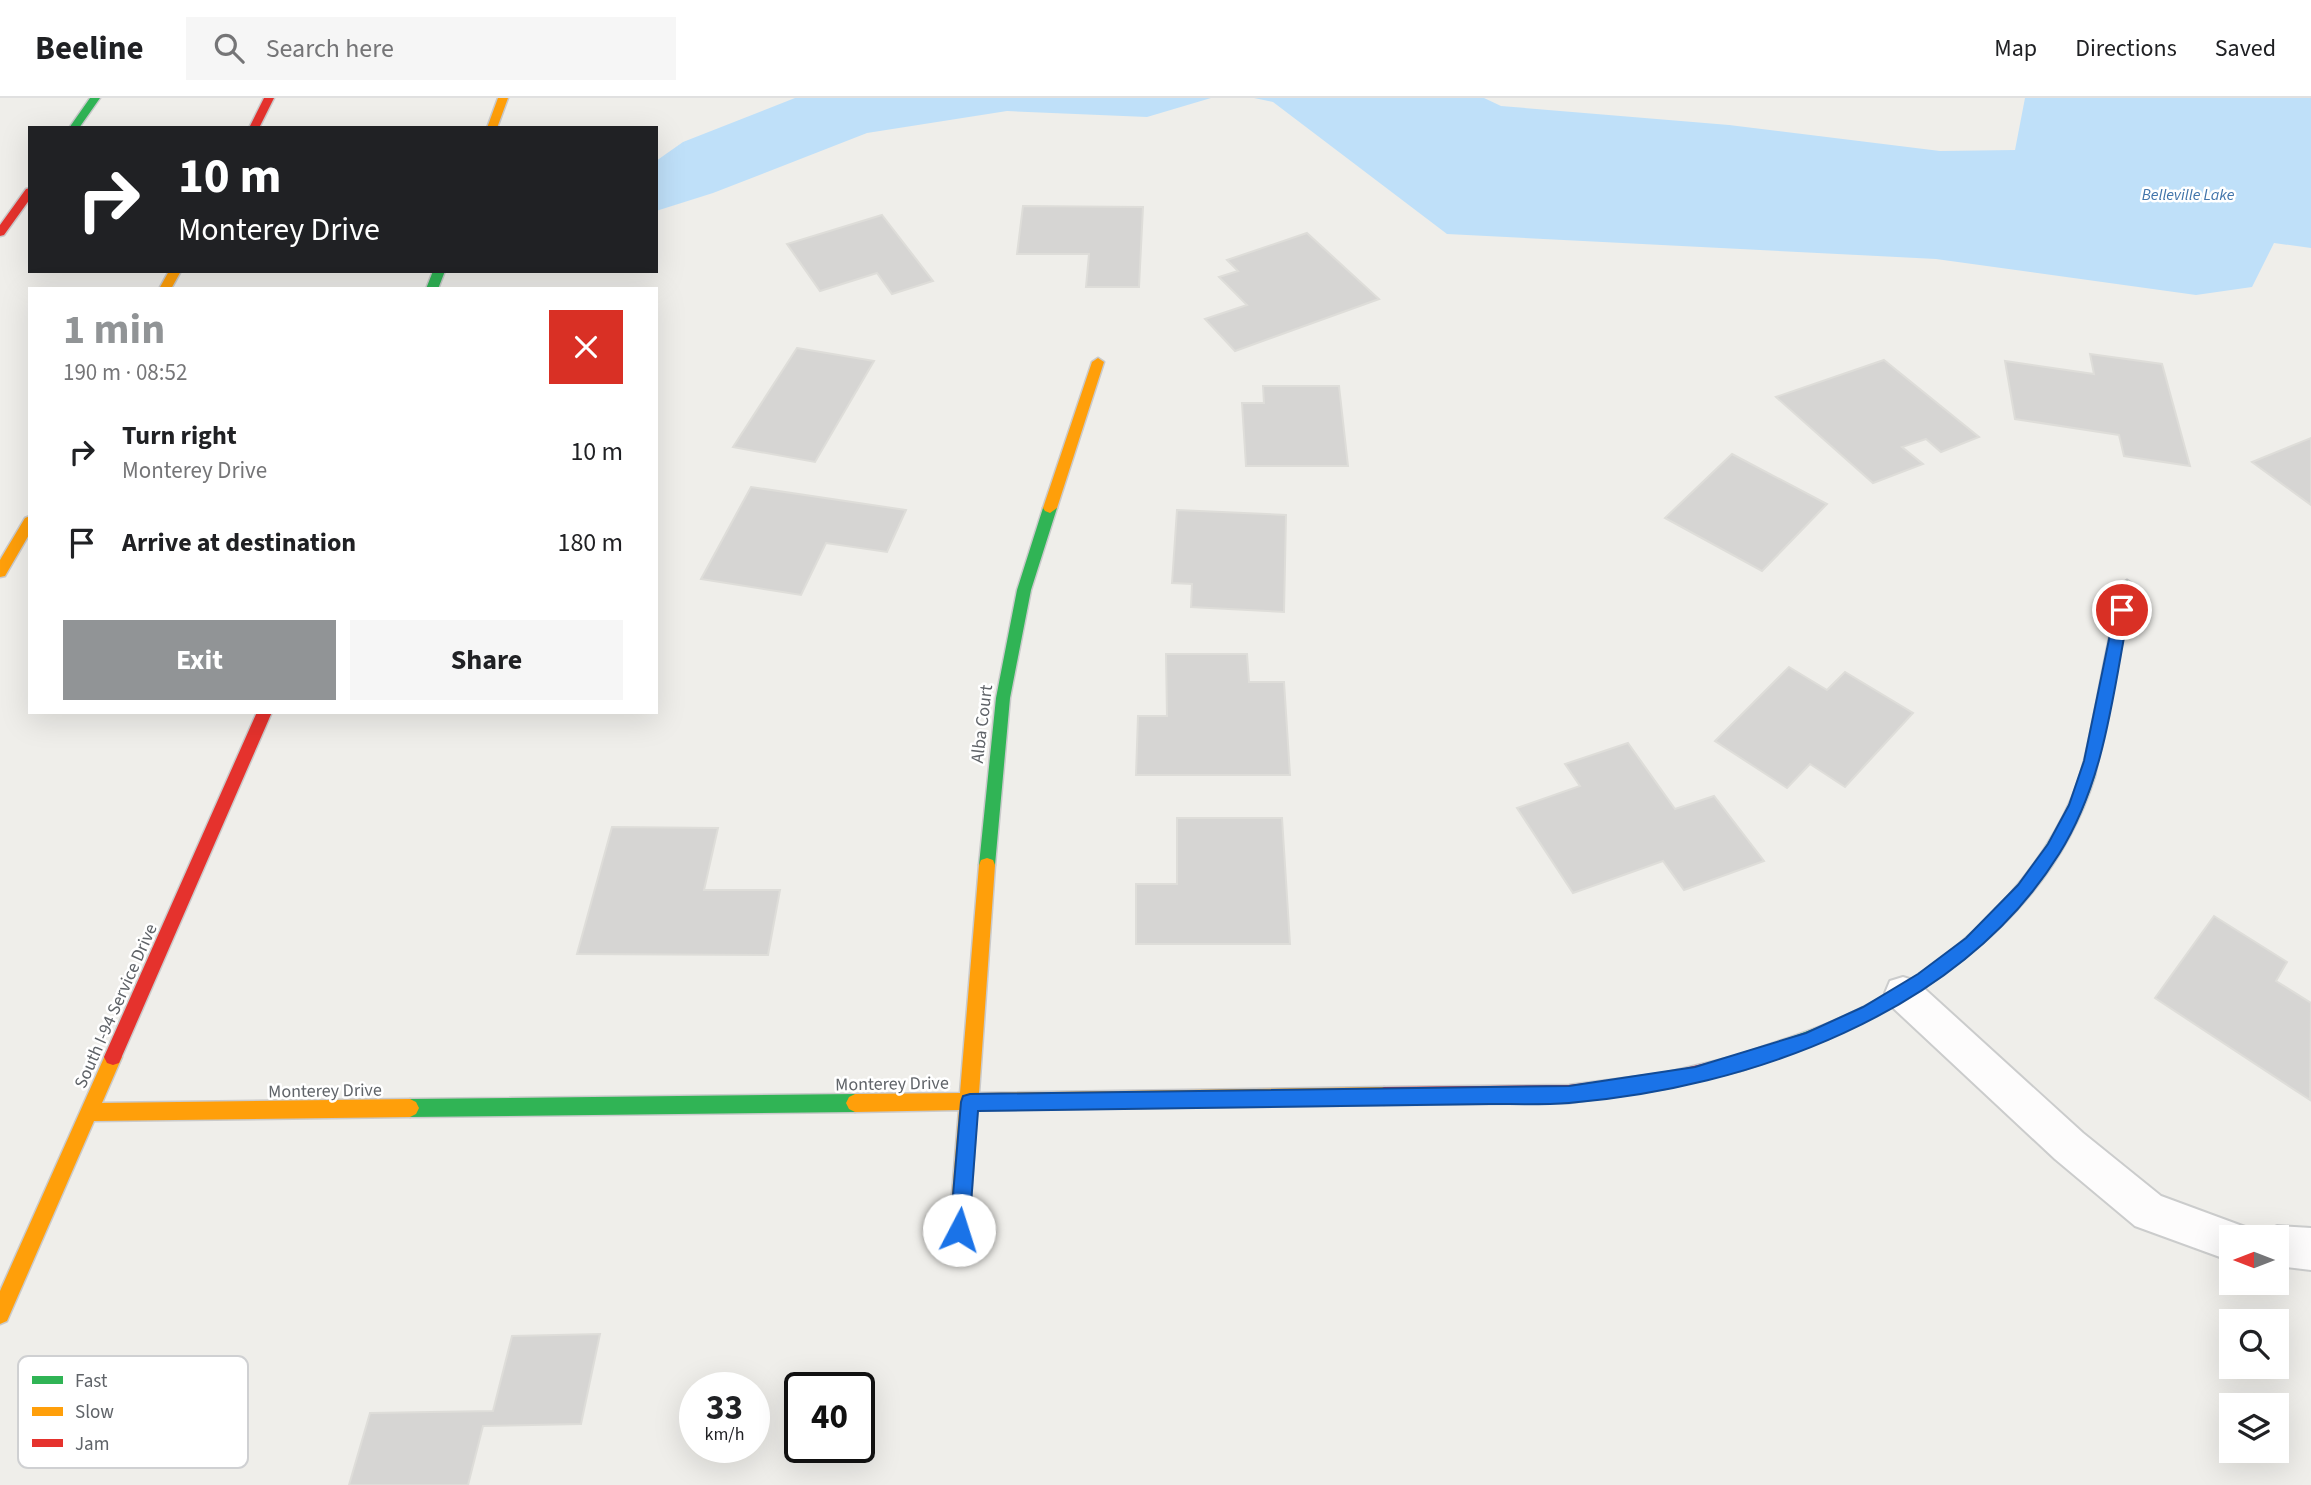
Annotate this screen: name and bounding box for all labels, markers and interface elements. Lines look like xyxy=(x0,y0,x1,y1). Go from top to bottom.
search box xyxy=(186,17,676,80)
text: Beeline xyxy=(35,25,144,72)
icon: search xyxy=(210,29,248,67)
text: Search here xyxy=(266,30,394,67)
text: Map xyxy=(1994,31,2037,66)
text: Directions xyxy=(2075,31,2177,66)
text: Saved xyxy=(2215,31,2276,66)
text: 10 m xyxy=(178,142,282,212)
icon: right xyxy=(63,154,154,245)
water label: Belleville Lake xyxy=(2142,184,2235,206)
text: Monterey Drive xyxy=(178,207,380,253)
text: 1 min xyxy=(63,300,165,360)
button: close xyxy=(549,310,623,384)
text: 190 m · 08:52 xyxy=(63,356,187,389)
text: Turn right xyxy=(122,417,237,454)
icon: right xyxy=(63,433,101,471)
text: 10 m xyxy=(570,433,623,470)
text: Monterey Drive xyxy=(122,454,267,487)
icon: arrive xyxy=(63,524,101,562)
text: Arrive at destination xyxy=(122,524,356,561)
text: 180 m xyxy=(557,524,623,561)
pin xyxy=(2092,580,2152,640)
icon: arrive xyxy=(2103,591,2141,629)
button: Exit xyxy=(63,620,336,700)
button: Share xyxy=(350,620,623,700)
street label: Alba Court xyxy=(965,683,999,765)
street label: South I-94 Service Drive xyxy=(68,920,164,1092)
street label: Monterey Drive xyxy=(835,1071,949,1097)
street label: Monterey Drive xyxy=(268,1078,382,1104)
position arrow xyxy=(922,1193,996,1267)
north arrow xyxy=(2219,1225,2289,1295)
map controls xyxy=(2219,1225,2289,1463)
button: search xyxy=(2219,1309,2289,1379)
legend xyxy=(18,1356,248,1468)
text: Fast xyxy=(75,1368,108,1395)
speed limit sign: 40 xyxy=(784,1372,875,1463)
text: 33 xyxy=(706,1383,743,1433)
button: layers xyxy=(2219,1393,2289,1463)
text: Slow xyxy=(75,1399,114,1426)
text: km/h xyxy=(705,1422,744,1447)
text: Jam xyxy=(75,1431,109,1458)

